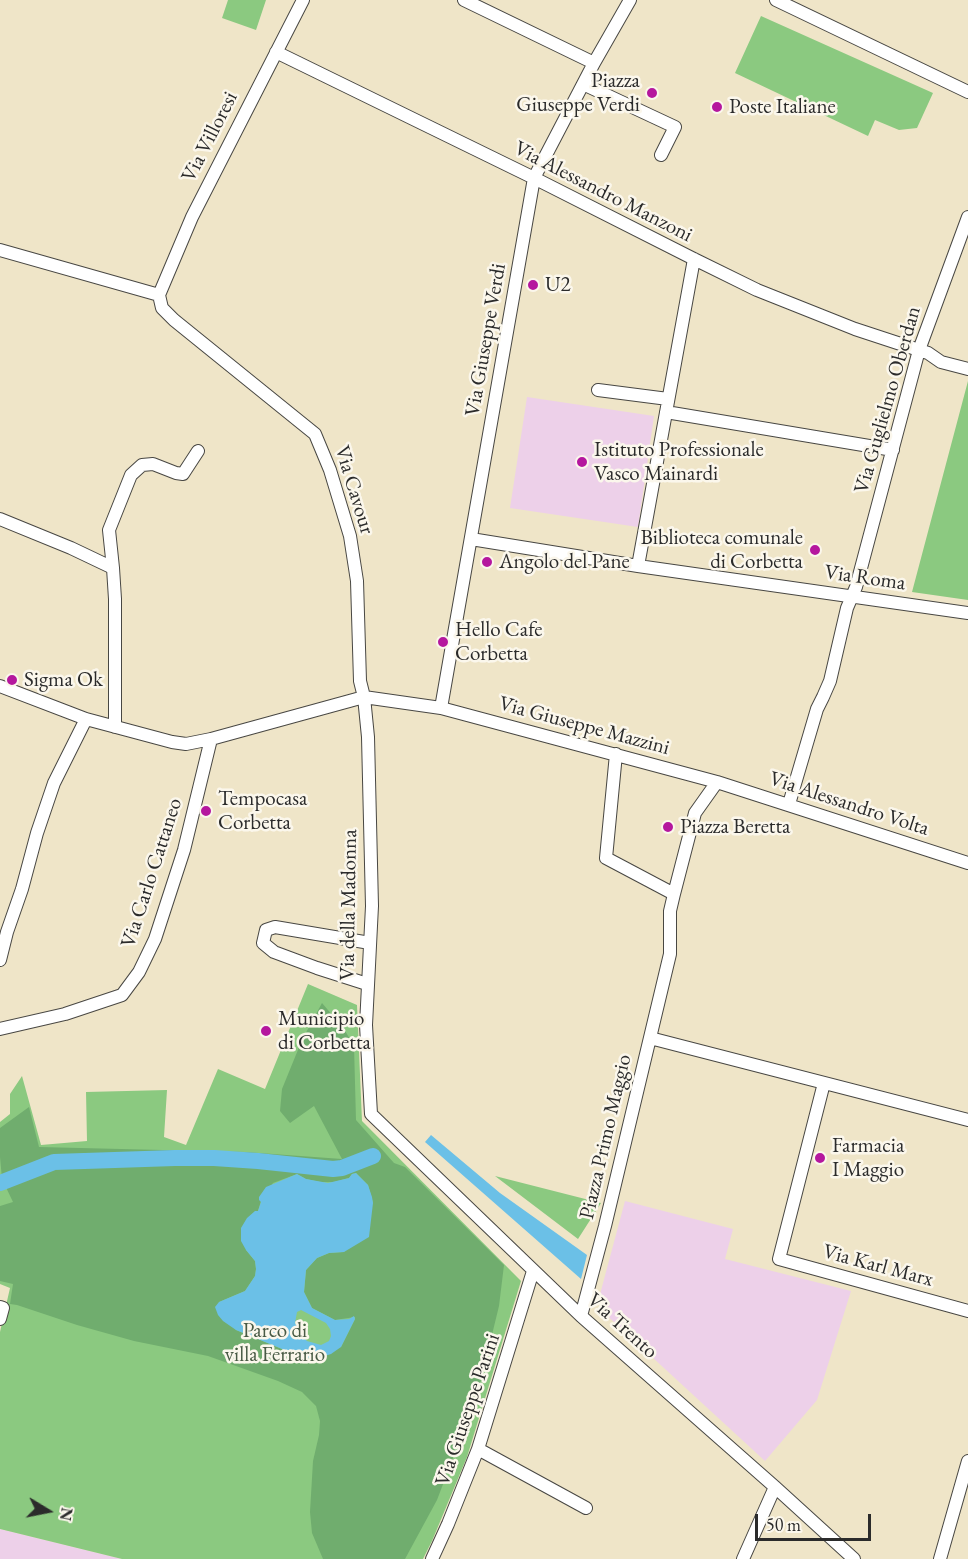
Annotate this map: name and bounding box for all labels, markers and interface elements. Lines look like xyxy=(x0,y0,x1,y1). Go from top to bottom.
place label: Piazza Giuseppe Verdi xyxy=(516,68,640,118)
marker: Piazza Giuseppe Verdi xyxy=(645,86,659,100)
street label: Via Villoresi xyxy=(177,88,243,186)
place label: Poste Italiane xyxy=(729,94,836,120)
marker: Poste Italiane xyxy=(710,100,724,114)
street label: Via Alessandro Manzoni xyxy=(510,136,696,248)
street label: Via Giuseppe Verdi xyxy=(460,261,512,419)
place label: U2 xyxy=(545,272,571,298)
marker: U2 xyxy=(526,278,540,292)
street label: Via Guglielmo Oberdan xyxy=(849,304,927,496)
place label: Istituto Professionale Vasco Mainardi xyxy=(594,437,764,487)
street label: Via Cavour xyxy=(329,443,379,537)
marker: Istituto Professionale Vasco Mainardi xyxy=(575,455,589,469)
place label: Biblioteca comunale di Corbetta xyxy=(640,525,803,575)
marker: Biblioteca comunale di Corbetta xyxy=(808,543,822,557)
place label: Angolo del Pane xyxy=(499,549,630,575)
marker: Angolo del Pane xyxy=(480,555,494,569)
street label: Via Roma xyxy=(823,560,907,596)
place label: Hello Cafe Corbetta xyxy=(455,617,543,667)
marker: Hello Cafe Corbetta xyxy=(436,635,450,649)
place label: Sigma Ok xyxy=(24,667,103,693)
marker: Sigma Ok xyxy=(5,673,19,687)
street label: Via Giuseppe Mazzini xyxy=(496,691,672,761)
street label: Via Alessandro Volta xyxy=(766,766,932,842)
place label: Tempocasa Corbetta xyxy=(218,786,307,836)
street label: Via Carlo Cattaneo xyxy=(116,795,188,951)
marker: Tempocasa Corbetta xyxy=(199,804,213,818)
place label: Piazza Beretta xyxy=(680,814,790,840)
marker: Piazza Beretta xyxy=(661,820,675,834)
street label: Via della Madonna xyxy=(335,829,363,981)
place label: Municipio di Corbetta xyxy=(278,1006,371,1056)
marker: Municipio di Corbetta xyxy=(259,1024,273,1038)
street label: Piazza Primo Maggio xyxy=(575,1052,637,1222)
place label: Farmacia I Maggio xyxy=(832,1133,904,1183)
marker: Farmacia I Maggio xyxy=(813,1151,827,1165)
street label: Via Karl Marx xyxy=(820,1239,936,1293)
street label: Via Trento xyxy=(581,1288,663,1364)
park label: Parco di villa Ferrario xyxy=(225,1318,325,1368)
street label: Via Giuseppe Parini xyxy=(430,1331,506,1489)
north arrow xyxy=(18,1481,78,1541)
scale bar xyxy=(758,1502,874,1540)
text: N xyxy=(55,1506,78,1522)
text: 50 m xyxy=(766,1513,801,1536)

